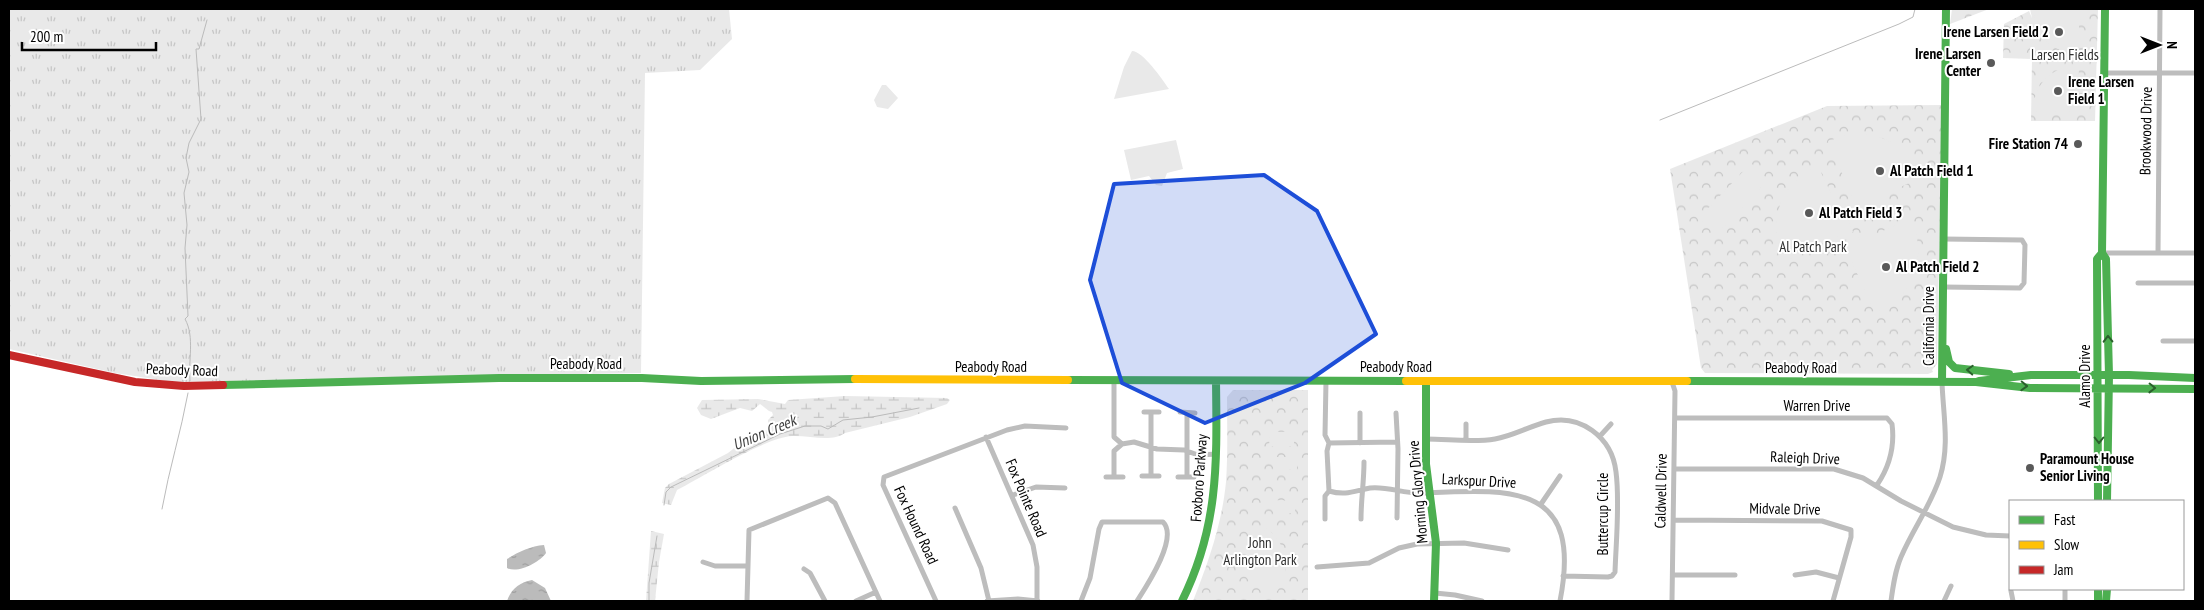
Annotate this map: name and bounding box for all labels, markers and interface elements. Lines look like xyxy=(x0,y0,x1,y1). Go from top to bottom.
scale bar xyxy=(22,20,156,52)
north arrow xyxy=(2134,20,2184,70)
place label: Irene Larsen Field 2 xyxy=(1943,22,2049,41)
marker: Irene Larsen Field 2 xyxy=(2053,26,2065,38)
text: 200 m xyxy=(30,27,63,46)
text: N xyxy=(2163,41,2181,49)
place label: Irene Larsen Center xyxy=(1915,44,1982,80)
park label: Larsen Fields xyxy=(2031,45,2099,64)
marker: Irene Larsen Center xyxy=(1985,57,1997,69)
place label: Irene Larsen Field 1 xyxy=(2068,72,2134,108)
marker: Irene Larsen Field 1 xyxy=(2052,85,2064,97)
street label: Brookwood Drive xyxy=(2135,87,2156,175)
place label: Fire Station 74 xyxy=(1989,134,2068,153)
marker: Fire Station 74 xyxy=(2072,138,2084,150)
place label: Al Patch Field 1 xyxy=(1889,161,1973,180)
marker: Al Patch Field 1 xyxy=(1874,165,1886,177)
place label: Al Patch Field 3 xyxy=(1818,203,1902,222)
marker: Al Patch Field 3 xyxy=(1803,207,1815,219)
park label: Al Patch Park xyxy=(1779,237,1847,256)
place label: Al Patch Field 2 xyxy=(1895,257,1979,276)
marker: Al Patch Field 2 xyxy=(1880,261,1892,273)
street label: California Drive xyxy=(1919,286,1938,366)
one-way arrow xyxy=(2103,335,2113,342)
street label: Alamo Drive xyxy=(2075,344,2094,408)
street label: Peabody Road xyxy=(550,354,622,373)
street label: Peabody Road xyxy=(955,357,1027,376)
street label: Peabody Road xyxy=(1360,357,1432,376)
street label: Peabody Road xyxy=(1765,358,1837,377)
street label: Peabody Road xyxy=(146,359,218,380)
one-way arrow xyxy=(1965,365,1973,376)
one-way arrow xyxy=(2021,381,2029,392)
one-way arrow xyxy=(2148,383,2156,393)
street label: Warren Drive xyxy=(1783,396,1851,415)
water label: Union Creek xyxy=(729,409,800,454)
street label: Foxboro Parkway xyxy=(1186,433,1211,523)
one-way arrow xyxy=(2093,437,2104,445)
street label: Morning Glory Drive xyxy=(1404,440,1431,544)
street label: Raleigh Drive xyxy=(1770,447,1840,468)
place label: Paramount House Senior Living xyxy=(2040,449,2134,485)
street label: Caldwell Drive xyxy=(1650,453,1671,529)
street label: Fox Pointe Road xyxy=(1001,456,1051,540)
marker: Paramount House Senior Living xyxy=(2024,462,2036,474)
street label: Larkspur Drive xyxy=(1441,469,1517,492)
street label: Buttercup Circle xyxy=(1593,473,1612,555)
street label: Fox Hound Road xyxy=(890,483,943,567)
street label: Midvale Drive xyxy=(1749,498,1821,519)
legend xyxy=(2009,500,2184,590)
text: Fast xyxy=(2054,510,2075,529)
park label: John Arlington Park xyxy=(1223,533,1297,569)
text: Slow xyxy=(2054,535,2079,554)
text: Jam xyxy=(2053,560,2073,579)

